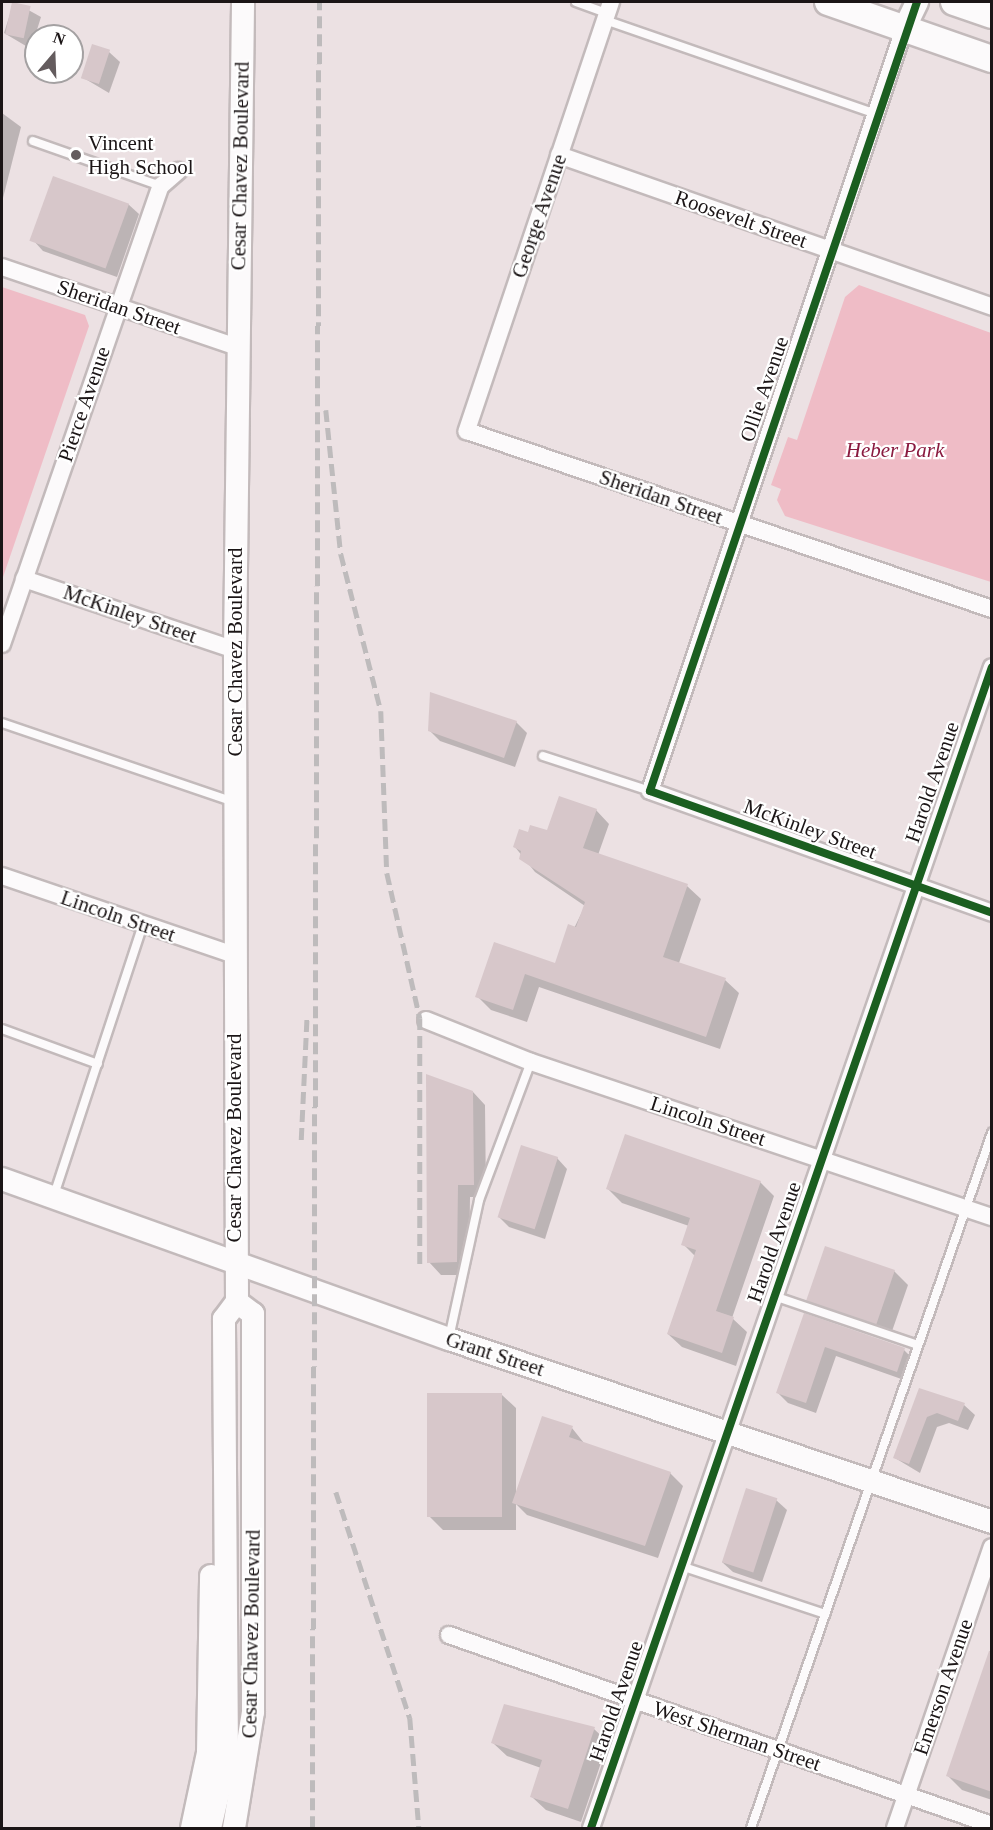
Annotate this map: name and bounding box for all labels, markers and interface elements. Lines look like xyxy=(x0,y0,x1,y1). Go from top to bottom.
north arrow xyxy=(24,24,84,84)
text: N xyxy=(51,28,68,48)
street label: Cesar Chavez Boulevard xyxy=(226,61,254,271)
place label: Vincent High School xyxy=(88,130,194,180)
marker: Vincent High School xyxy=(69,148,83,162)
street label: George Avenue xyxy=(506,150,572,282)
street label: Roosevelt Street xyxy=(672,185,810,253)
street label: Sheridan Street xyxy=(54,274,184,340)
street label: Ollie Avenue xyxy=(734,332,794,446)
street label: Pierce Avenue xyxy=(52,342,116,466)
park label: Heber Park xyxy=(846,437,944,463)
street label: Sheridan Street xyxy=(596,464,726,530)
street label: Cesar Chavez Boulevard xyxy=(222,548,248,756)
street label: McKinley Street xyxy=(60,579,200,649)
street label: Harold Avenue xyxy=(899,718,965,846)
street label: McKinley Street xyxy=(740,793,880,865)
street label: Lincoln Street xyxy=(57,885,179,947)
street label: Cesar Chavez Boulevard xyxy=(221,1034,247,1242)
street label: Lincoln Street xyxy=(647,1091,769,1151)
street label: Harold Avenue xyxy=(741,1178,807,1306)
street label: Grant Street xyxy=(443,1326,547,1382)
street label: Cesar Chavez Boulevard xyxy=(237,1529,265,1739)
street label: Emerson Avenue xyxy=(908,1615,978,1759)
street label: Harold Avenue xyxy=(583,1637,649,1765)
street label: West Sherman Street xyxy=(650,1696,824,1776)

